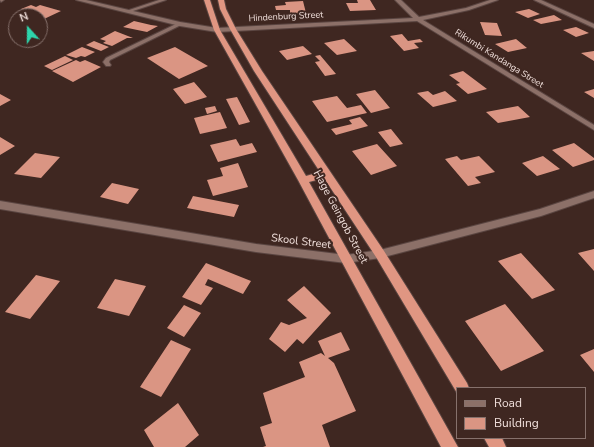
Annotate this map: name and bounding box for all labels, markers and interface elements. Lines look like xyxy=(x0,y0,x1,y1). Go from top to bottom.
north arrow xyxy=(8,8,48,48)
text: N xyxy=(17,9,30,26)
street label: Hindenburg Street xyxy=(248,10,324,24)
street label: Rikumbi Kandanga Street xyxy=(453,27,545,91)
street label: Hage Geingob Street xyxy=(310,168,370,266)
street label: Skool Street xyxy=(270,232,332,252)
legend xyxy=(456,387,586,439)
text: Road xyxy=(494,395,522,411)
text: Building xyxy=(494,415,539,431)

